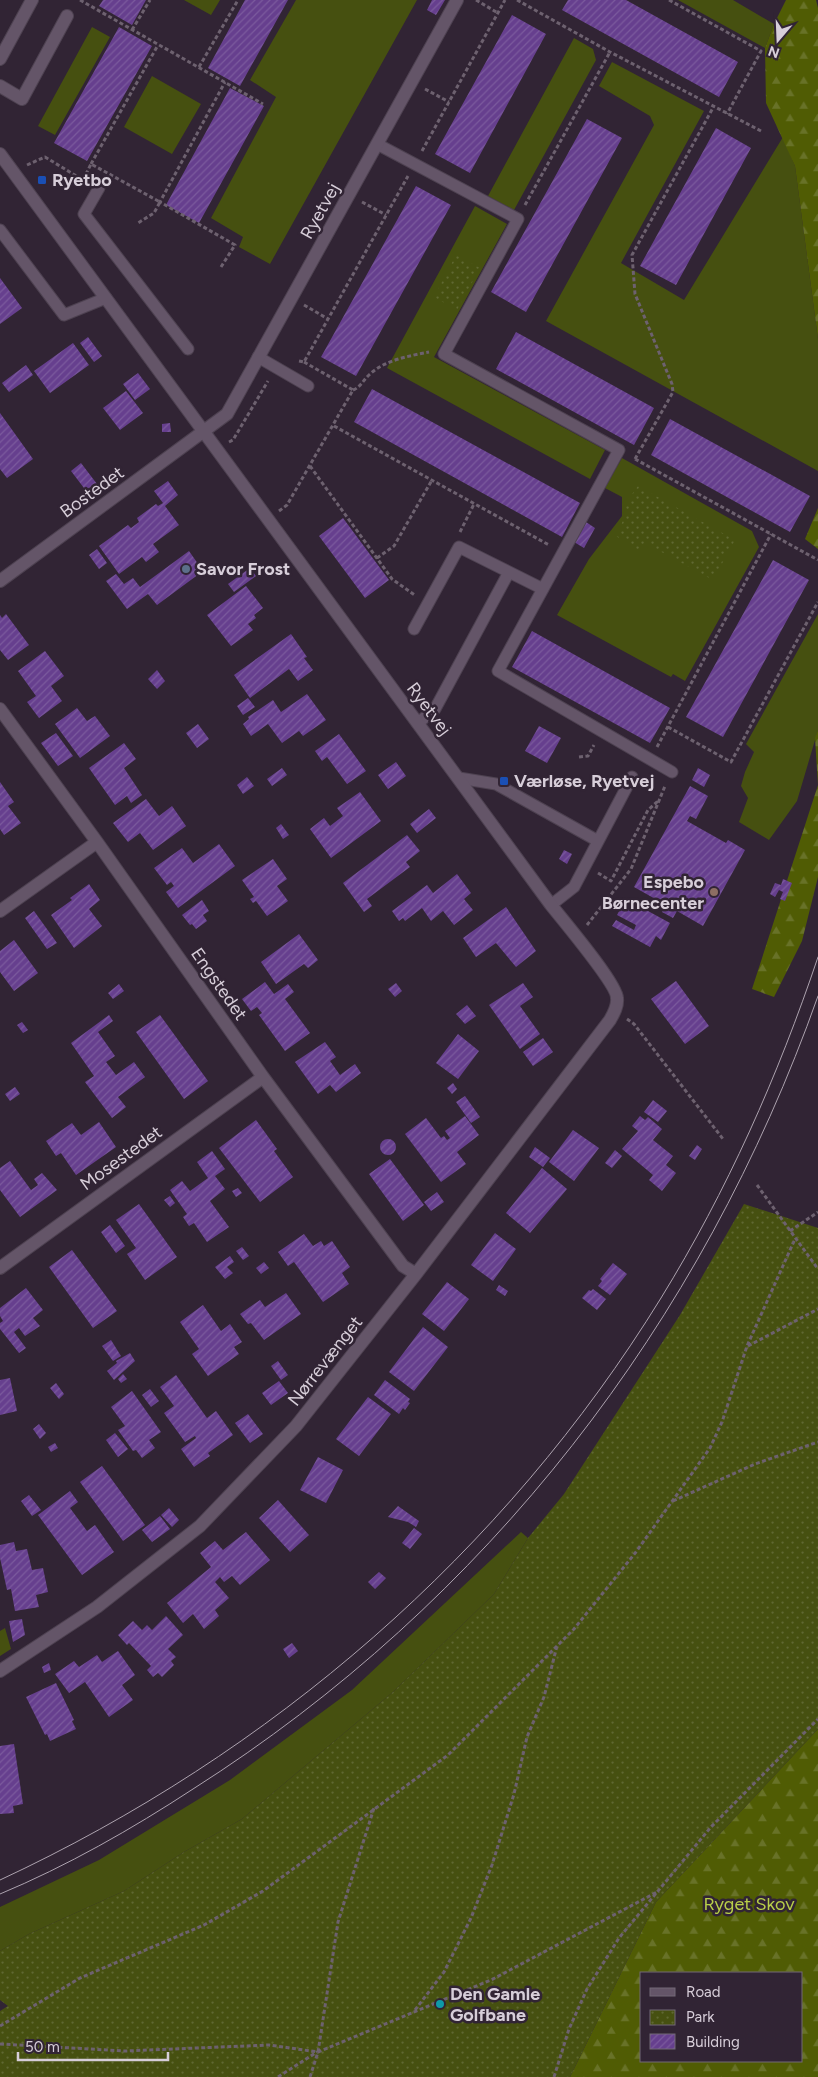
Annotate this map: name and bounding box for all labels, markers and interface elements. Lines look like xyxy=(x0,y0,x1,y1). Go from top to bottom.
north arrow xyxy=(753,15,803,65)
text: N xyxy=(766,42,782,62)
place label: Ryetbo xyxy=(52,169,112,191)
marker: Ryetbo xyxy=(36,174,48,186)
street label: Ryetvej xyxy=(296,179,344,243)
street label: Bostedet xyxy=(56,461,128,523)
place label: Savor Frost xyxy=(196,558,290,580)
marker: Savor Frost xyxy=(180,563,192,575)
street label: Ryetvej xyxy=(402,678,456,740)
place label: Værløse, Ryetvej xyxy=(514,770,654,792)
marker: Værløse, Ryetvej xyxy=(498,775,510,787)
place label: Espebo Børnecenter xyxy=(602,871,704,914)
marker: Espebo Børnecenter xyxy=(708,886,720,898)
street label: Engstedet xyxy=(186,944,252,1025)
street label: Mosestedet xyxy=(76,1121,166,1195)
street label: Nørrevænget xyxy=(283,1311,367,1410)
park label: Ryget Skov xyxy=(703,1893,795,1915)
legend xyxy=(640,1972,803,2062)
place label: Den Gamle Golfbane xyxy=(450,1983,540,2026)
text: Road xyxy=(686,1983,721,2001)
marker: Den Gamle Golfbane xyxy=(434,1998,446,2010)
text: Park xyxy=(686,2008,715,2026)
scale bar xyxy=(18,2030,168,2062)
text: Building xyxy=(686,2033,740,2051)
text: 50 m xyxy=(25,2038,60,2056)

